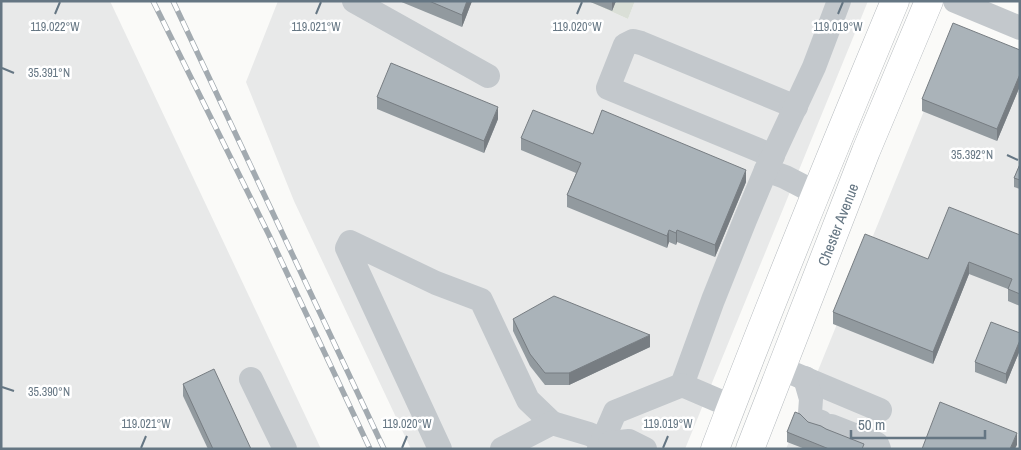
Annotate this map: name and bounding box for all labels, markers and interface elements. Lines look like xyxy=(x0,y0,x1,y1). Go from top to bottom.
text: 119.022°W xyxy=(31,19,80,35)
text: 119.021°W xyxy=(292,19,341,35)
text: 119.020°W xyxy=(553,19,602,35)
text: 119.019°W xyxy=(814,19,863,35)
text: 35.391°N xyxy=(28,65,70,81)
text: 35.392°N xyxy=(951,147,993,163)
street label: Chester Avenue xyxy=(812,180,863,269)
text: 35.390°N xyxy=(28,384,70,400)
scale bar xyxy=(851,408,985,440)
text: 50 m xyxy=(858,414,885,435)
text: 119.021°W xyxy=(122,416,171,432)
text: 119.020°W xyxy=(383,416,432,432)
text: 119.019°W xyxy=(644,416,693,432)

